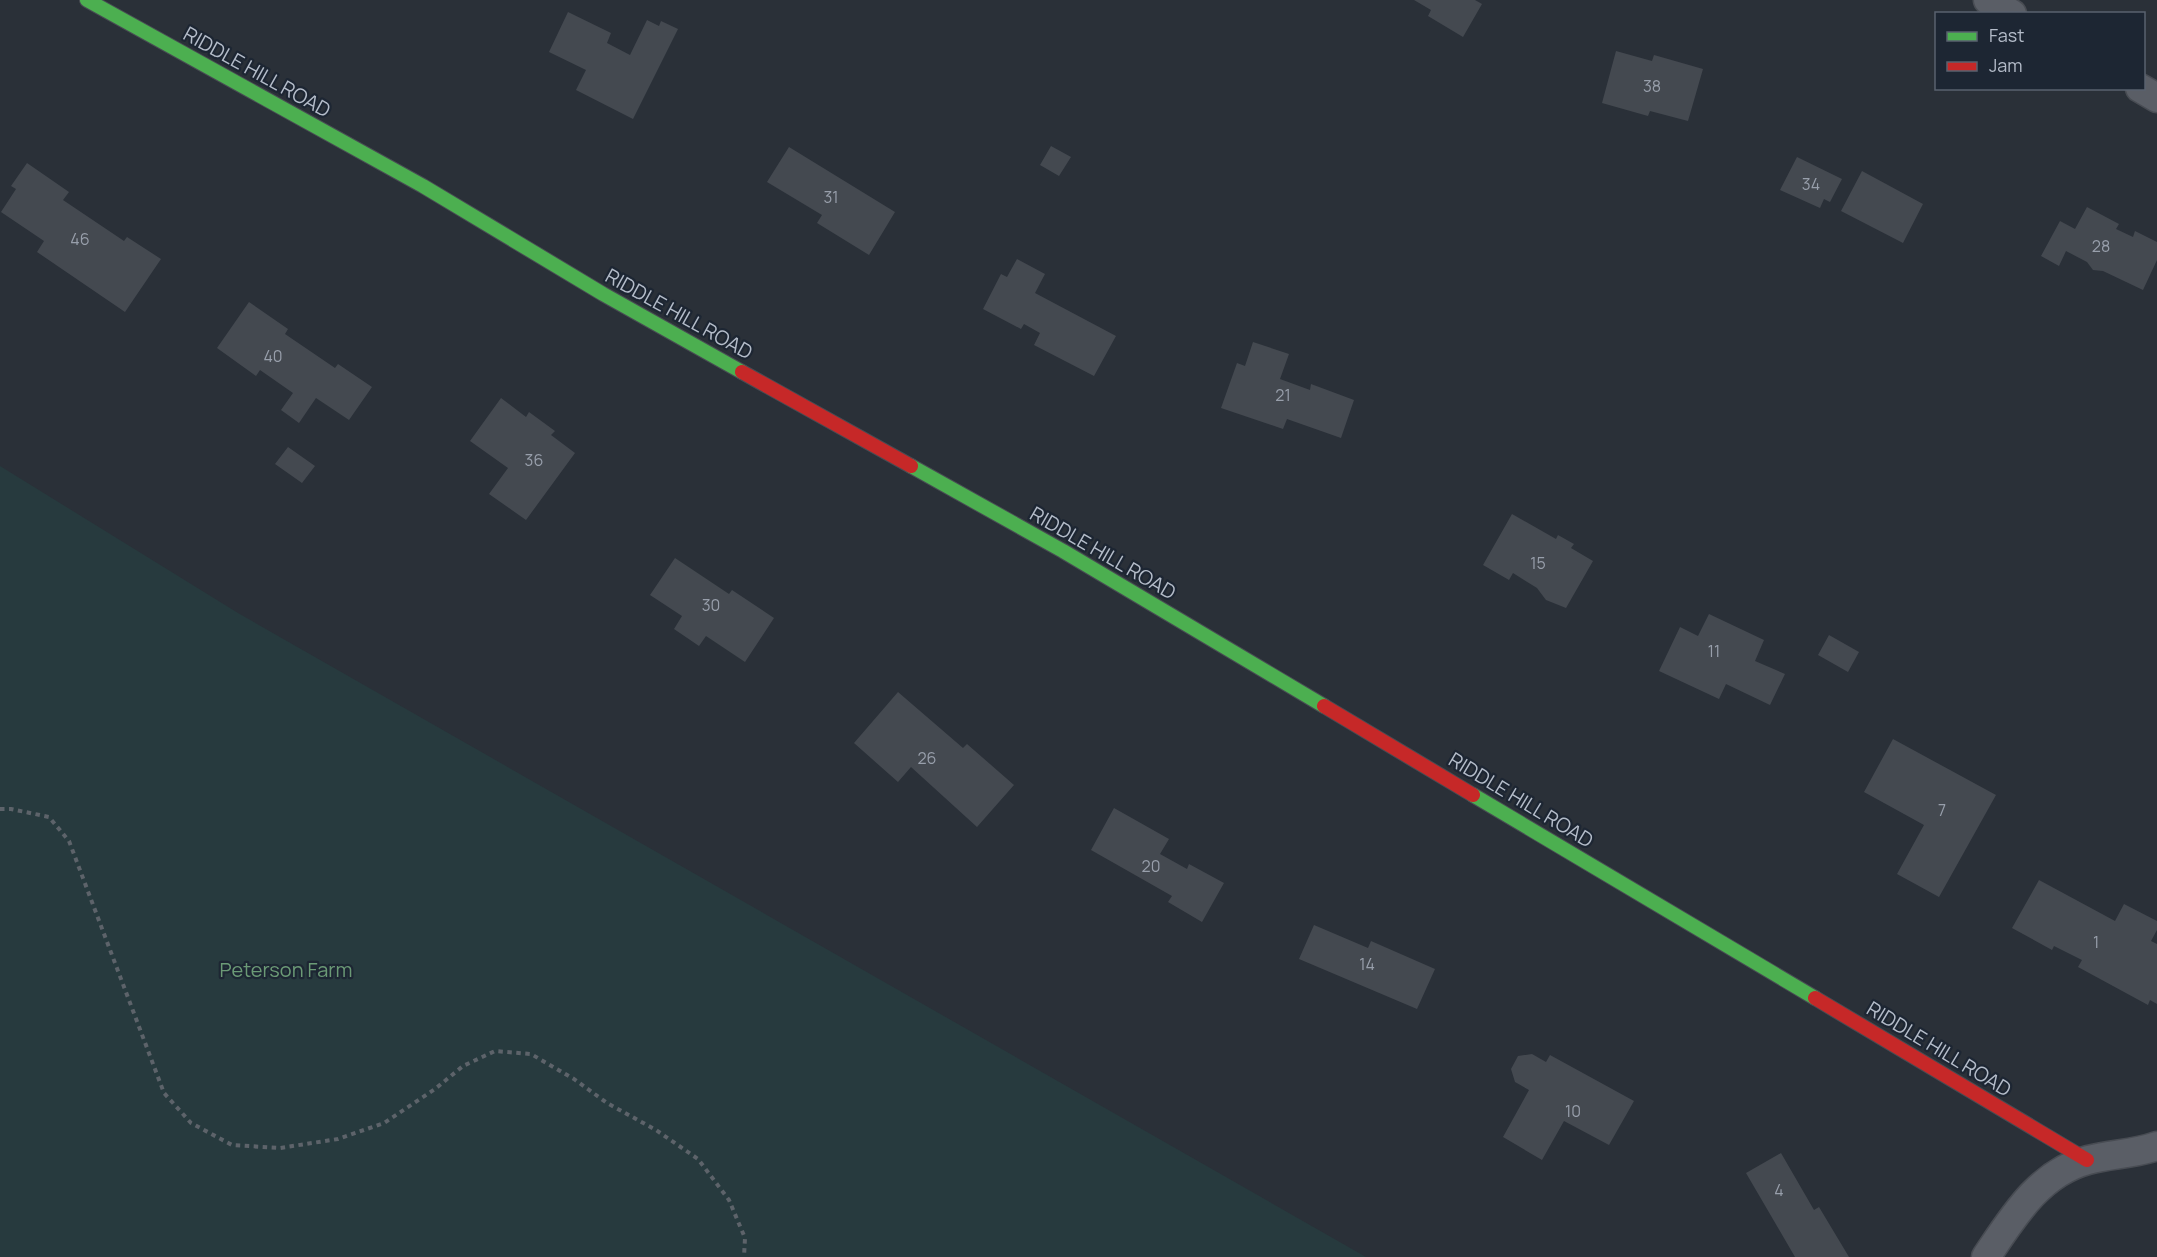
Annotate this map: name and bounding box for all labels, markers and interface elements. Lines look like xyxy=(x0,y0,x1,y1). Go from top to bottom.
legend xyxy=(1935,12,2145,90)
street label: RIDDLE HILL ROAD xyxy=(179,20,336,123)
text: Fast xyxy=(1989,23,2024,47)
text: Jam xyxy=(1989,53,2023,77)
house number: 38 xyxy=(1643,75,1661,97)
house number: 34 xyxy=(1802,173,1820,195)
house number: 31 xyxy=(823,186,839,208)
house number: 46 xyxy=(70,228,90,250)
house number: 28 xyxy=(2092,235,2110,257)
street label: RIDDLE HILL ROAD xyxy=(601,262,758,365)
house number: 40 xyxy=(263,345,283,367)
house number: 21 xyxy=(1275,384,1291,406)
house number: 36 xyxy=(525,449,543,471)
street label: RIDDLE HILL ROAD xyxy=(1025,500,1181,605)
house number: 15 xyxy=(1530,552,1546,574)
house number: 30 xyxy=(702,594,720,616)
house number: 11 xyxy=(1708,640,1720,662)
street label: RIDDLE HILL ROAD xyxy=(1444,746,1599,853)
house number: 26 xyxy=(917,747,937,769)
house number: 7 xyxy=(1938,799,1946,821)
house number: 20 xyxy=(1142,855,1160,877)
house number: 1 xyxy=(2093,931,2099,953)
house number: 14 xyxy=(1359,953,1375,975)
park label: Peterson Farm xyxy=(220,956,352,983)
street label: RIDDLE HILL ROAD xyxy=(1862,995,2017,1102)
house number: 10 xyxy=(1565,1100,1581,1122)
house number: 4 xyxy=(1774,1179,1784,1201)

